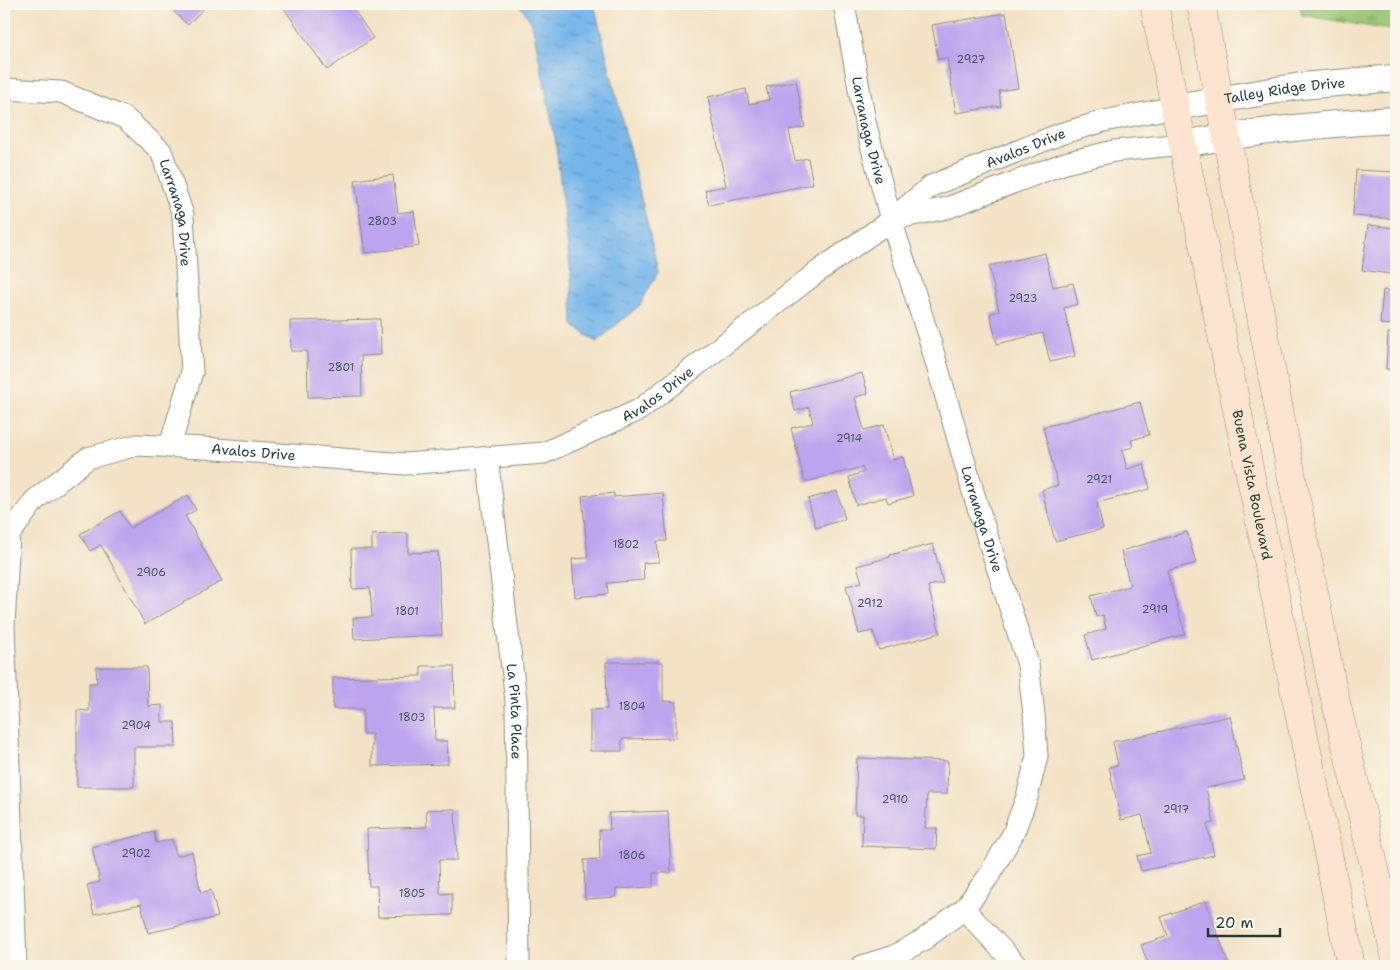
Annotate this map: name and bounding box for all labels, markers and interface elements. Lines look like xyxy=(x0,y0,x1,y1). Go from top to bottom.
house number: 2927 xyxy=(957,52,986,67)
street label: Talley Ridge Drive xyxy=(1223,73,1346,108)
street label: Larranaga Drive xyxy=(848,75,890,186)
street label: Avalos Drive xyxy=(983,124,1068,172)
street label: Larranaga Drive xyxy=(155,156,195,267)
house number: 2803 xyxy=(367,214,397,229)
house number: 2923 xyxy=(1008,291,1038,306)
house number: 2801 xyxy=(328,360,354,375)
street label: Avalos Drive xyxy=(619,362,697,426)
street label: Buena Vista Boulevard xyxy=(1228,409,1277,562)
house number: 2914 xyxy=(836,431,862,446)
street label: Avalos Drive xyxy=(211,440,296,464)
street label: Larranaga Drive xyxy=(957,464,1007,575)
house number: 2921 xyxy=(1086,472,1112,487)
house number: 1802 xyxy=(613,537,639,552)
house number: 2906 xyxy=(136,565,166,580)
house number: 2912 xyxy=(857,596,883,611)
house number: 2919 xyxy=(1142,602,1168,617)
house number: 1801 xyxy=(395,604,419,619)
street label: La Pinta Place xyxy=(503,662,526,760)
house number: 1804 xyxy=(619,699,646,714)
house number: 1803 xyxy=(399,710,425,725)
house number: 2904 xyxy=(121,718,151,733)
house number: 2910 xyxy=(882,792,908,807)
house number: 2917 xyxy=(1163,802,1189,817)
house number: 2902 xyxy=(121,846,151,861)
house number: 1806 xyxy=(618,848,646,863)
house number: 1805 xyxy=(399,886,425,901)
scale bar xyxy=(1208,905,1280,937)
text: 20 m xyxy=(1215,913,1254,933)

